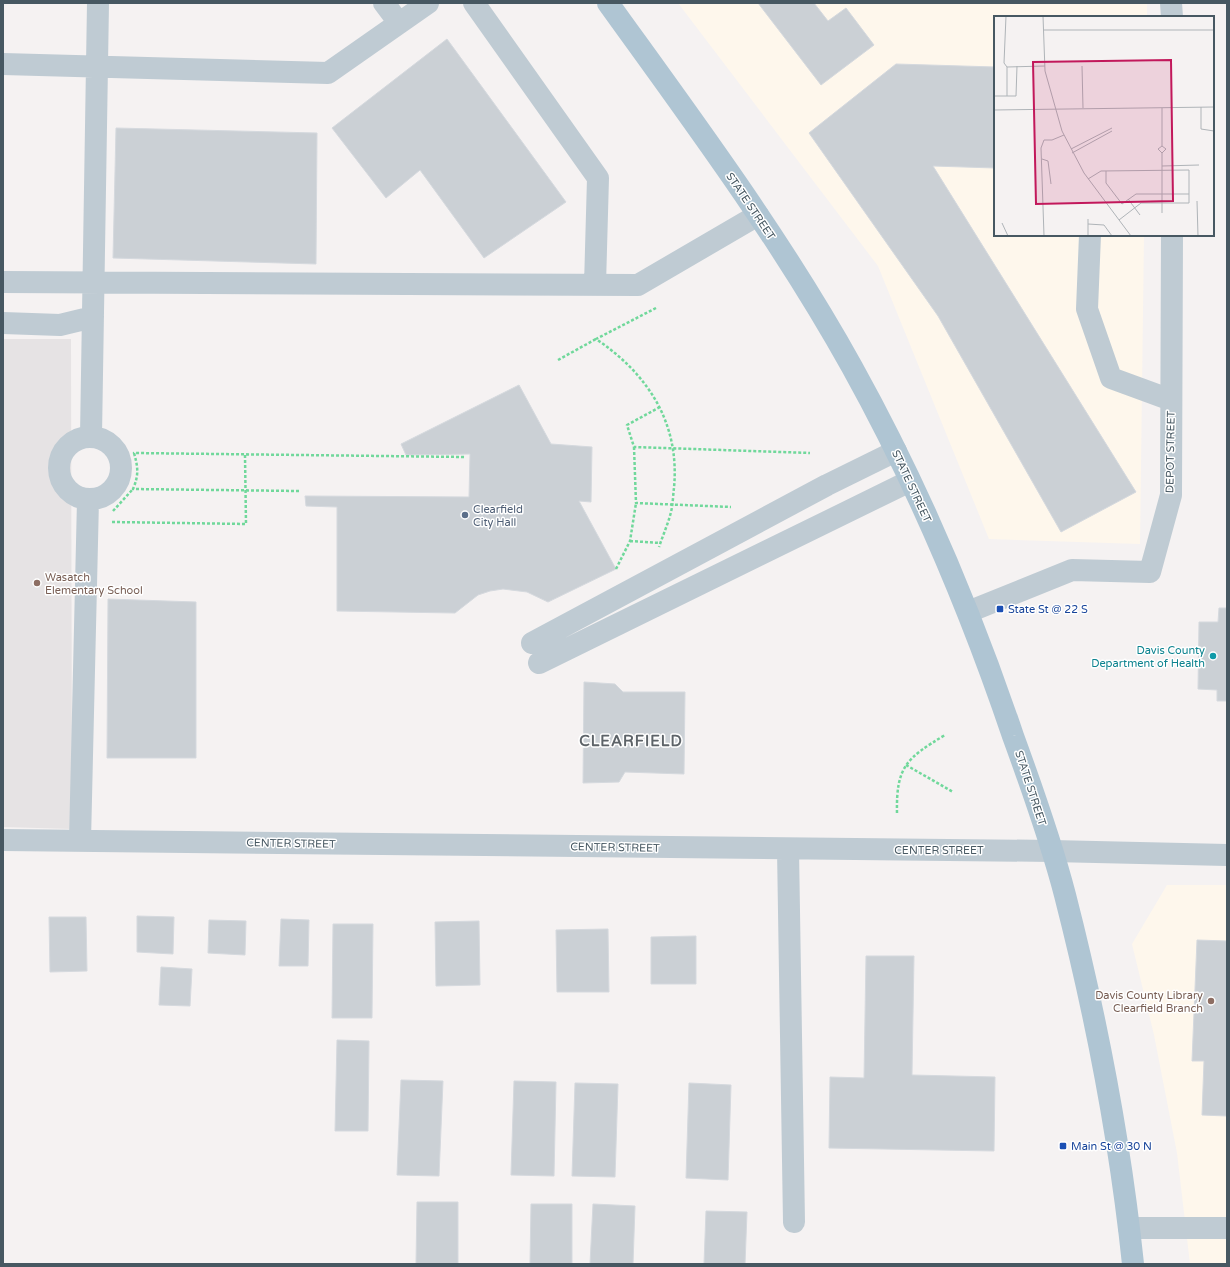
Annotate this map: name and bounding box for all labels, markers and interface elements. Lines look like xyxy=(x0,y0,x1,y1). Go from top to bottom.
inset map xyxy=(994,16,1214,236)
street label: STATE STREET xyxy=(723,170,778,243)
street label: DEPOT STREET xyxy=(1163,410,1178,493)
street label: STATE STREET xyxy=(889,448,934,525)
place label: Clearfield City Hall xyxy=(473,503,523,529)
marker: Clearfield City Hall xyxy=(460,510,470,520)
place label: Wasatch Elementary School xyxy=(45,571,143,597)
marker: Wasatch Elementary School xyxy=(32,578,42,588)
place label: State St @ 22 S xyxy=(1008,603,1088,616)
marker: State St @ 22 S xyxy=(995,604,1005,614)
place label: Davis County Department of Health xyxy=(1091,644,1205,670)
marker: Davis County Department of Health xyxy=(1208,651,1218,661)
district label: CLEARFIELD xyxy=(579,732,683,750)
street label: STATE STREET xyxy=(1012,749,1049,828)
street label: CENTER STREET xyxy=(246,836,336,851)
street label: CENTER STREET xyxy=(570,840,660,855)
street label: CENTER STREET xyxy=(894,844,984,857)
place label: Davis County Library Clearfield Branch xyxy=(1095,989,1203,1015)
marker: Davis County Library Clearfield Branch xyxy=(1206,996,1216,1006)
place label: Main St @ 30 N xyxy=(1071,1140,1152,1153)
marker: Main St @ 30 N xyxy=(1058,1141,1068,1151)

